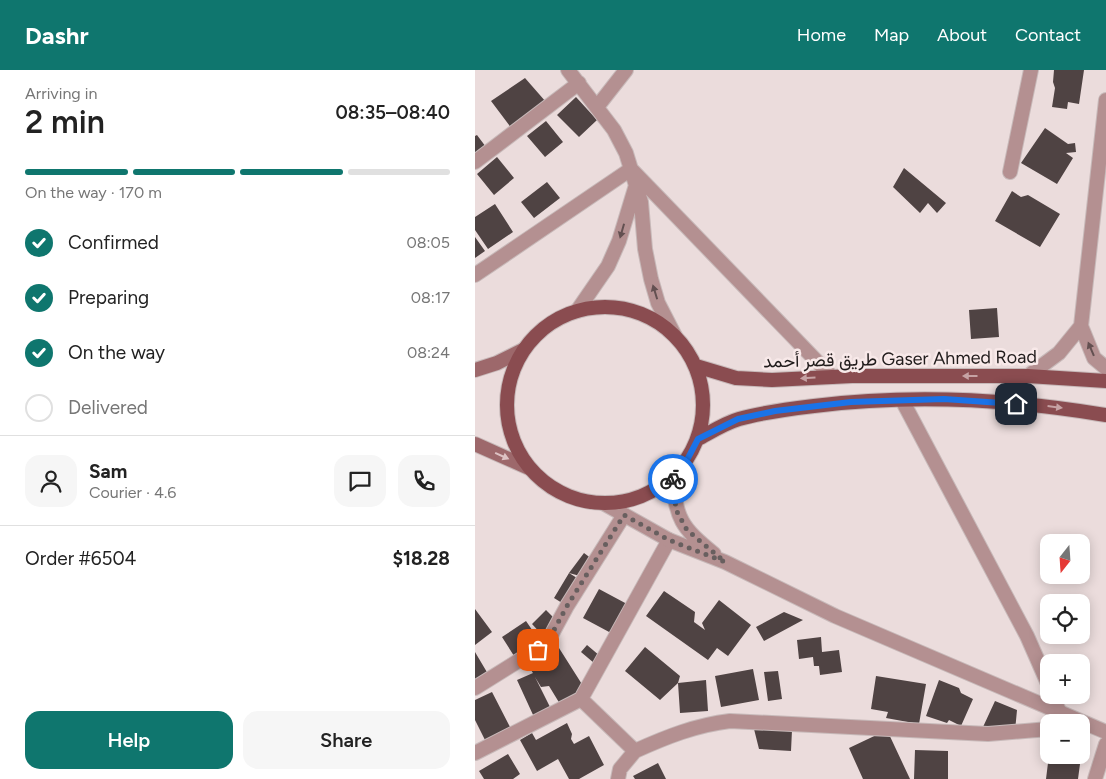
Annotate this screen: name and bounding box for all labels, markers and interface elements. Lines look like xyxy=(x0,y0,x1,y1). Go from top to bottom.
text: Dashr xyxy=(25,21,89,50)
text: Home xyxy=(797,24,846,46)
text: Map xyxy=(874,24,909,46)
text: About xyxy=(937,24,987,46)
text: Contact xyxy=(1015,24,1081,46)
text: Arriving in xyxy=(25,84,97,103)
text: 08:35–08:40 xyxy=(335,101,450,124)
text: 2 min xyxy=(25,103,105,141)
text: On the way · 170 m xyxy=(25,183,162,202)
one-way arrow xyxy=(618,224,626,239)
icon: check xyxy=(25,229,53,257)
text: Confirmed xyxy=(68,231,159,254)
text: 08:05 xyxy=(406,233,450,252)
icon: check xyxy=(25,284,53,312)
one-way arrow xyxy=(650,285,658,300)
text: Preparing xyxy=(68,286,149,309)
text: 08:17 xyxy=(411,288,450,307)
icon: check xyxy=(25,339,53,367)
text: On the way xyxy=(68,341,165,364)
one-way arrow xyxy=(1086,342,1094,356)
text: 08:24 xyxy=(407,343,450,362)
street label: طريق قصر أحمد Gaser Ahmed Road xyxy=(763,346,1037,372)
one-way arrow xyxy=(962,372,978,380)
one-way arrow xyxy=(799,374,815,382)
pin xyxy=(995,383,1037,425)
icon: home xyxy=(1002,390,1030,418)
text: Delivered xyxy=(68,396,148,419)
one-way arrow xyxy=(1047,403,1063,411)
one-way arrow xyxy=(495,452,509,460)
courier xyxy=(648,454,698,504)
button: person xyxy=(25,455,77,507)
button: chat xyxy=(334,455,386,507)
button: phone xyxy=(398,455,450,507)
text: Sam xyxy=(89,460,127,483)
icon: bike xyxy=(659,465,687,493)
text: Courier · 4.6 xyxy=(89,483,176,502)
north arrow xyxy=(1040,534,1090,584)
map controls xyxy=(1040,534,1090,764)
text: Order #6504 xyxy=(25,547,136,570)
text: $18.28 xyxy=(392,547,450,570)
button: locate xyxy=(1040,594,1090,644)
pin xyxy=(517,629,559,671)
icon: bag xyxy=(524,636,552,664)
button: + xyxy=(1040,654,1090,704)
button: Help xyxy=(25,711,233,769)
button: Share xyxy=(243,711,450,769)
button: − xyxy=(1040,714,1090,764)

